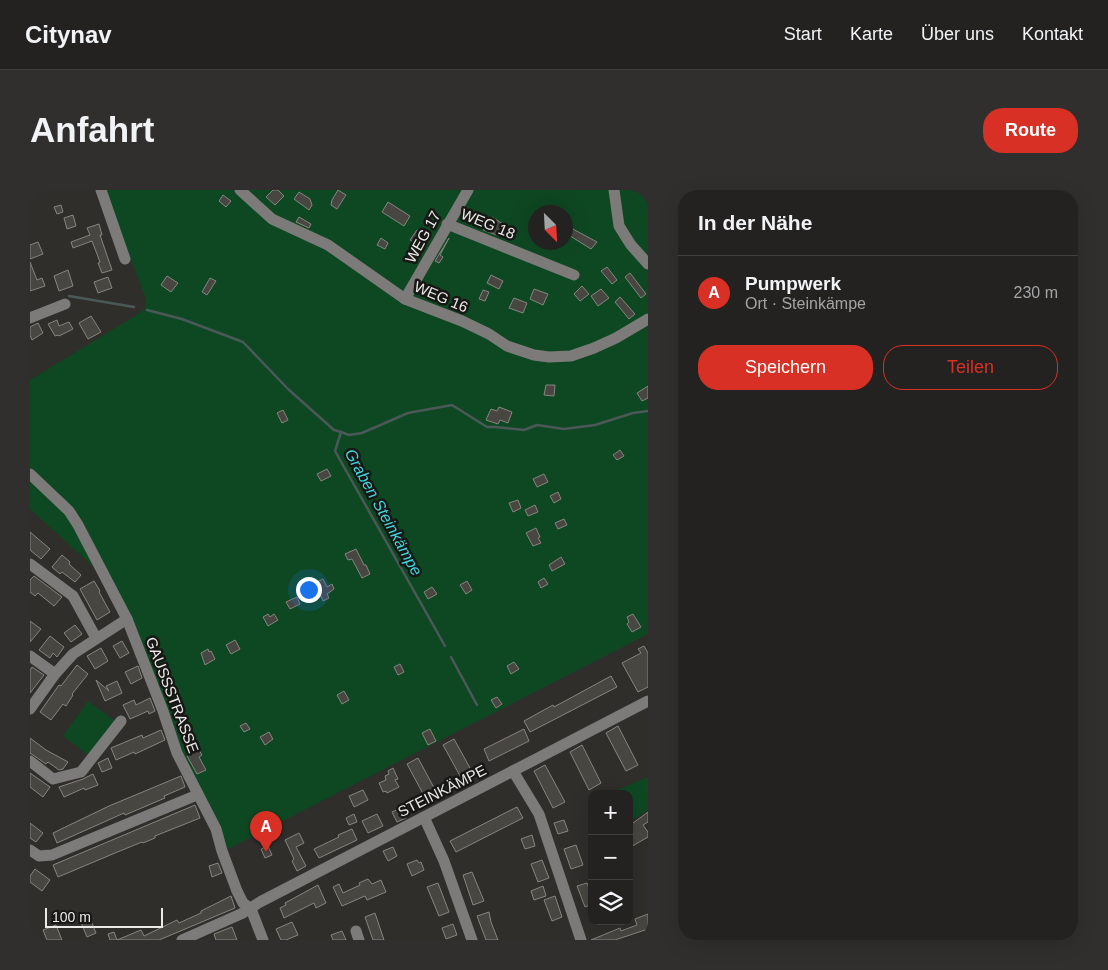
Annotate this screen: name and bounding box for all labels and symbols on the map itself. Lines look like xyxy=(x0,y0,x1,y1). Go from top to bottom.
street label: WEG 18 xyxy=(459,205,518,242)
north arrow xyxy=(528,205,573,250)
street label: WEG 17 xyxy=(401,208,444,266)
street label: WEG 16 xyxy=(412,278,471,315)
water label: Graben Steinkämpe xyxy=(342,446,426,579)
your location xyxy=(296,577,322,603)
street label: GAUSSSTRASSE xyxy=(143,635,202,755)
street label: STEINKÄMPE xyxy=(395,761,489,820)
pin: A xyxy=(250,811,282,852)
scale bar xyxy=(45,905,162,928)

